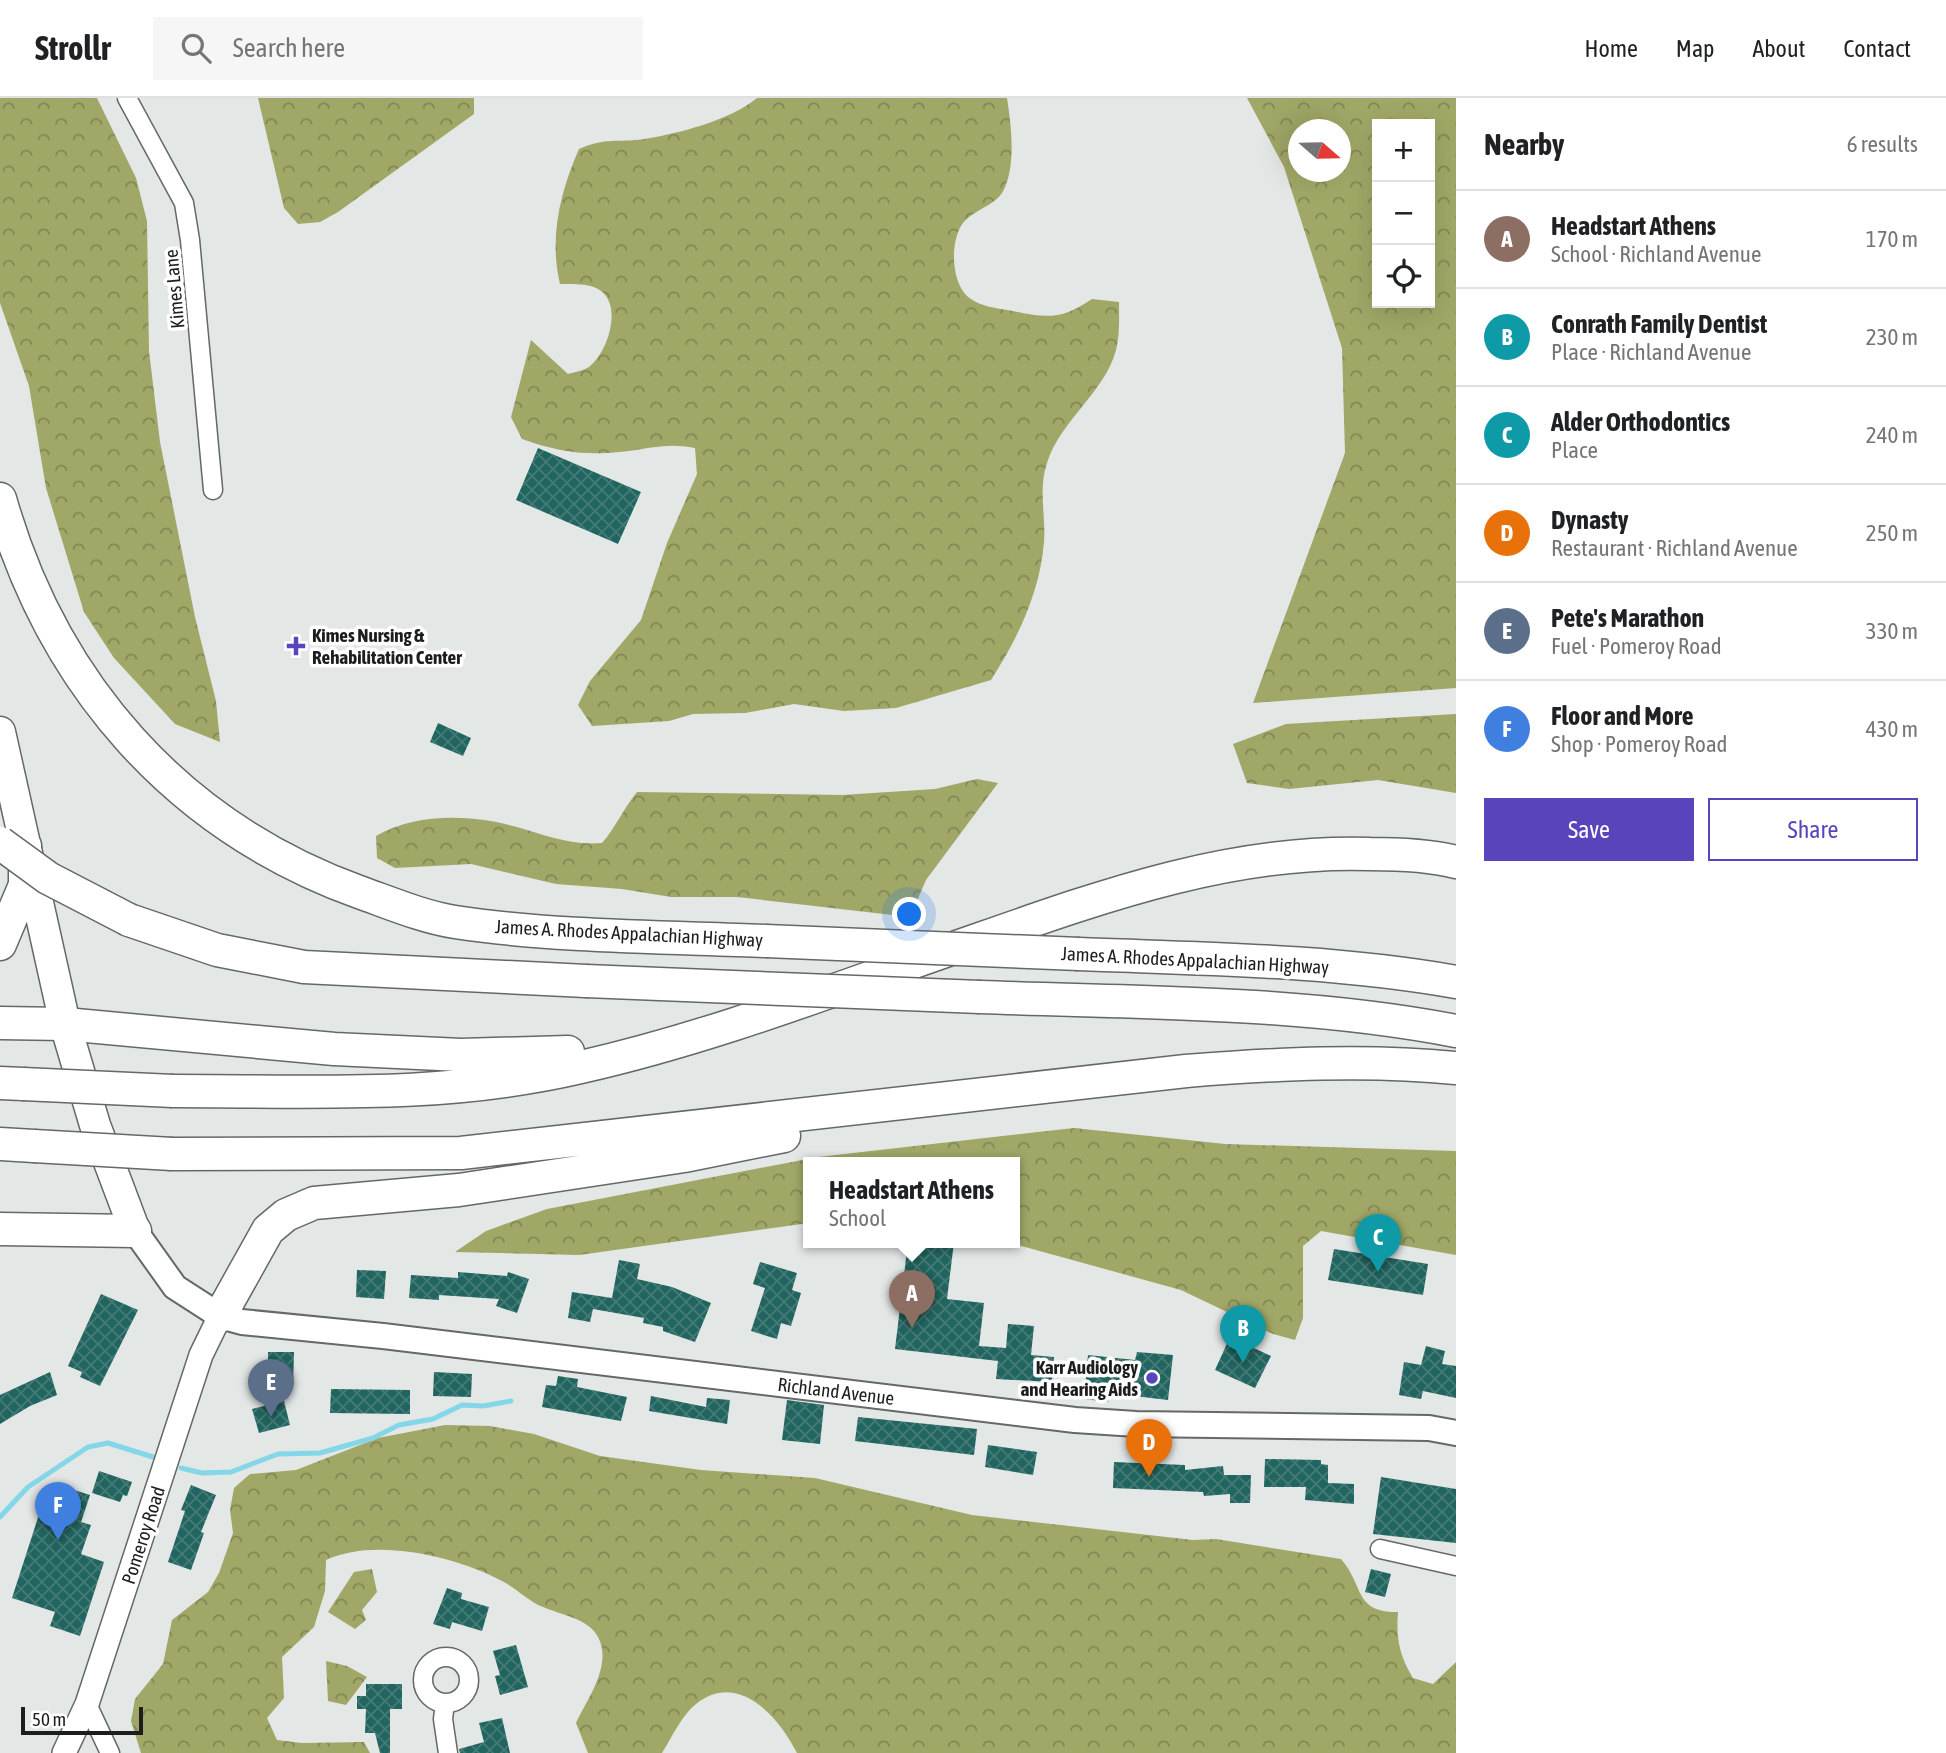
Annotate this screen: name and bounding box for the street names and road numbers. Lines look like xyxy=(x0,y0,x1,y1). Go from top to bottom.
street label: Kimes Lane xyxy=(160,249,188,329)
street label: James A. Rhodes Appalachian Highway xyxy=(494,915,764,951)
street label: James A. Rhodes Appalachian Highway xyxy=(1060,942,1330,978)
street label: Richland Avenue xyxy=(776,1373,896,1409)
street label: Pomeroy Road xyxy=(117,1483,169,1587)

